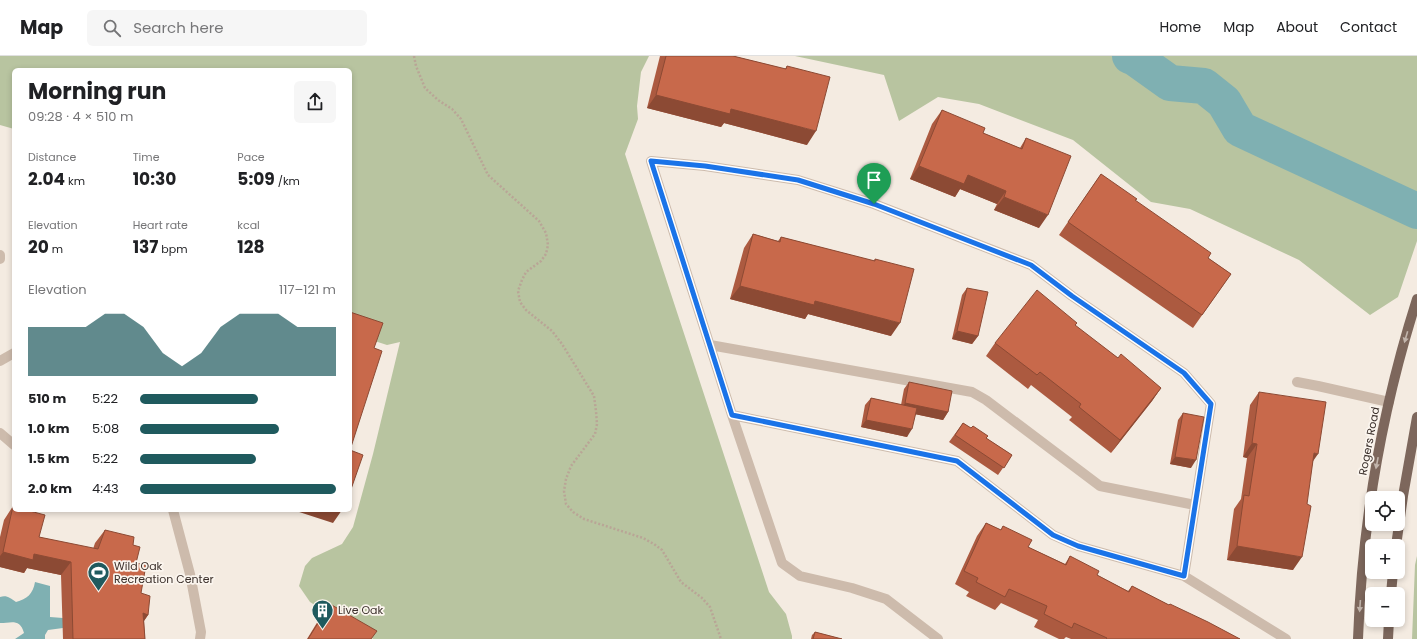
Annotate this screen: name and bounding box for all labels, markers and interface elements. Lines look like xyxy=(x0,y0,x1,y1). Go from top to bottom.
search box xyxy=(87,10,367,46)
text: Map xyxy=(20,14,63,41)
icon: search xyxy=(101,17,123,39)
text: Search here xyxy=(133,17,224,38)
text: Home xyxy=(1159,17,1201,37)
text: Map xyxy=(1223,17,1254,37)
text: About xyxy=(1276,17,1318,37)
text: Contact xyxy=(1340,17,1397,37)
text: Morning run xyxy=(28,76,166,107)
button: share xyxy=(294,81,336,123)
text: 09:28 · 4 × 510 m xyxy=(28,107,133,126)
text: Distance xyxy=(28,149,76,165)
text: Time xyxy=(133,149,159,165)
text: Pace xyxy=(237,149,265,165)
pin xyxy=(857,163,891,204)
text: 2.04 xyxy=(28,167,65,191)
text: 10:30 xyxy=(133,167,176,191)
text: 5:09 xyxy=(237,167,275,191)
icon: arrive xyxy=(863,169,885,191)
text: km xyxy=(65,173,85,189)
text: /km xyxy=(275,173,300,189)
text: Elevation xyxy=(28,217,78,233)
text: Heart rate xyxy=(133,217,188,233)
text: kcal xyxy=(237,217,260,233)
text: 20 xyxy=(28,235,49,259)
text: 137 xyxy=(133,235,158,259)
text: 128 xyxy=(237,235,264,259)
text: m xyxy=(49,241,63,257)
text: bpm xyxy=(158,241,188,257)
text: Elevation xyxy=(28,280,87,299)
text: 117–121 m xyxy=(279,280,336,299)
one-way arrow xyxy=(1403,331,1409,343)
text: 510 m xyxy=(28,389,66,408)
text: 5:22 xyxy=(92,389,118,408)
street label: Rogers Road xyxy=(1355,405,1383,477)
text: 1.0 km xyxy=(28,419,70,438)
text: 5:08 xyxy=(92,419,119,438)
text: 1.5 km xyxy=(28,449,70,468)
text: 5:22 xyxy=(92,449,118,468)
one-way arrow xyxy=(1374,457,1380,470)
text: 2.0 km xyxy=(28,479,72,498)
text: 4:43 xyxy=(92,479,119,498)
map controls xyxy=(1365,491,1405,627)
button: locate xyxy=(1365,491,1405,531)
button: + xyxy=(1365,539,1405,579)
place label: Wild Oak Recreation Center xyxy=(114,558,214,587)
sports icon: Wild Oak Recreation Center xyxy=(85,559,111,592)
button: − xyxy=(1365,587,1405,627)
building icon: Live Oak xyxy=(310,597,336,630)
one-way arrow xyxy=(1356,600,1363,612)
place label: Live Oak xyxy=(338,602,383,618)

